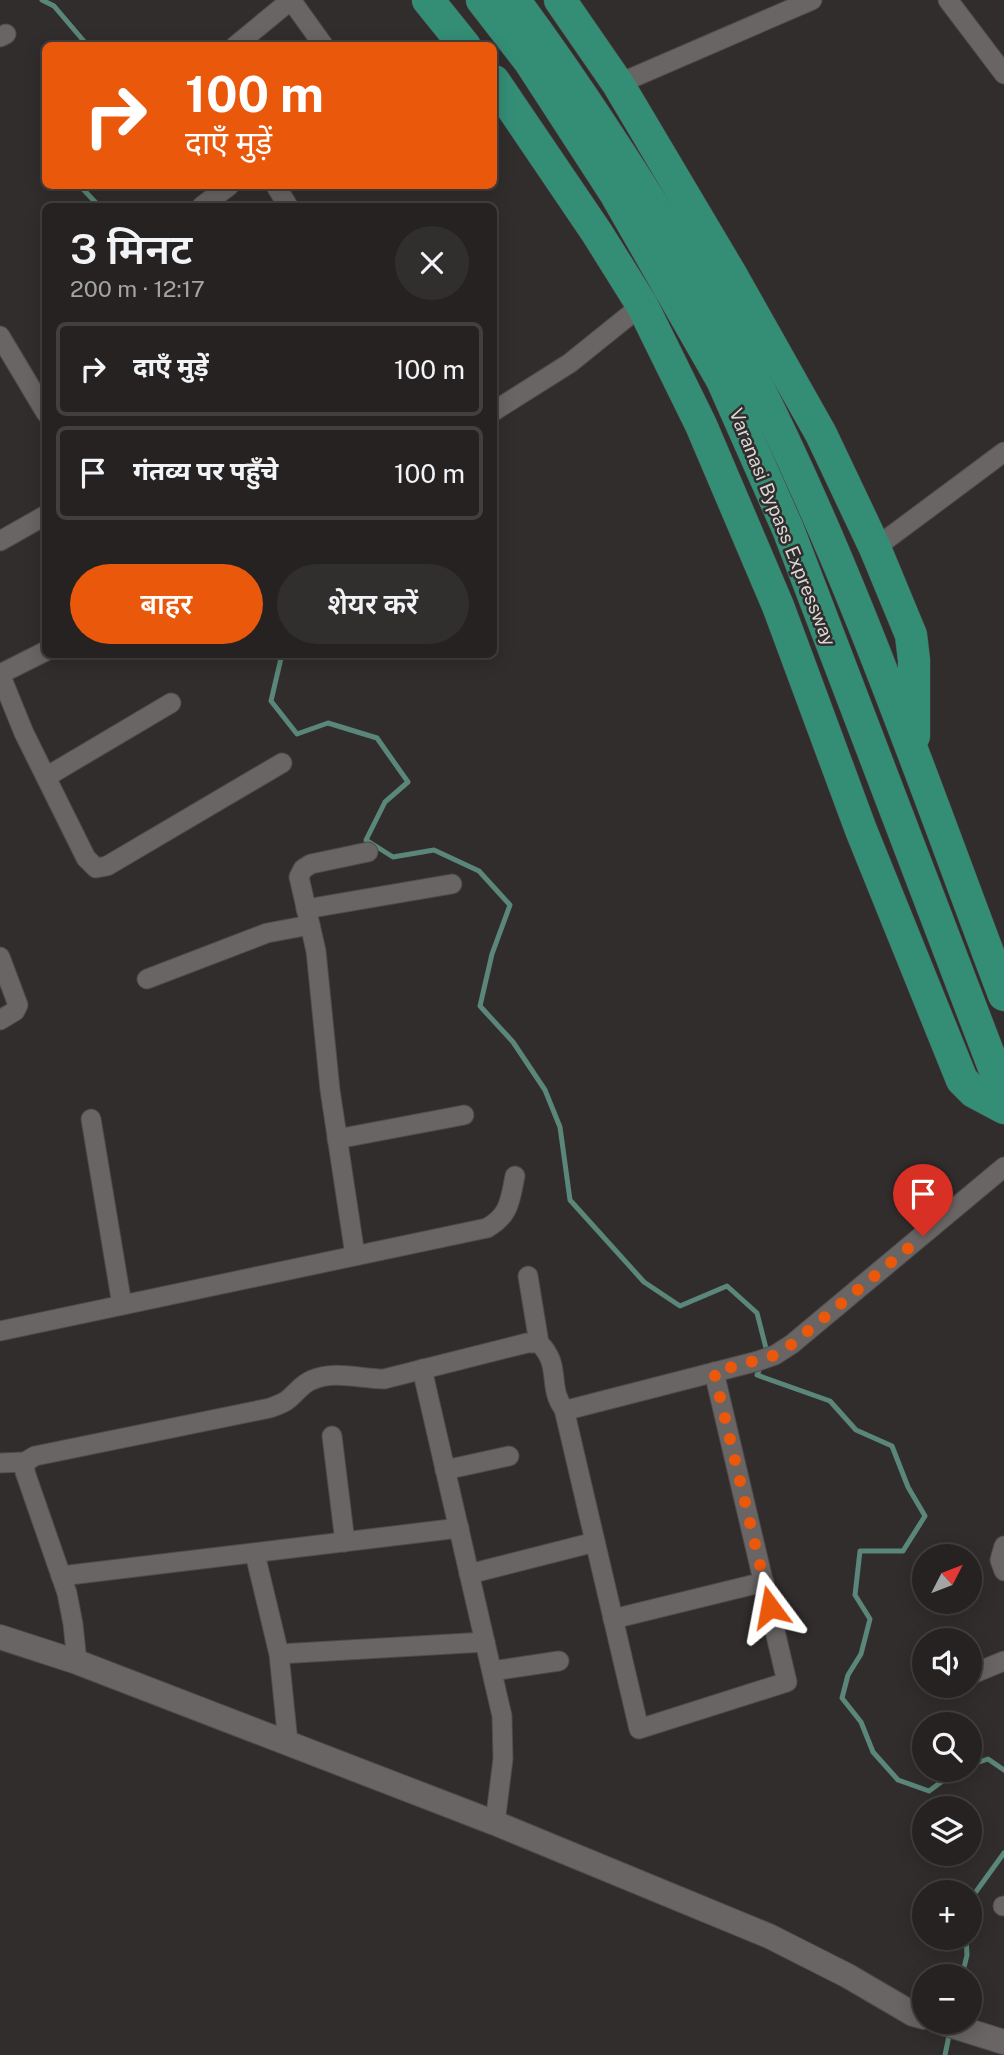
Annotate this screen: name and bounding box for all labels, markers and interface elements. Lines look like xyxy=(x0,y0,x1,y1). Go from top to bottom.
text: 100 m xyxy=(185,65,324,123)
icon: right xyxy=(70,70,161,161)
text: दाएँ मुड़ें xyxy=(185,124,272,161)
text: 3 मिनट xyxy=(70,224,192,273)
button: close xyxy=(395,226,469,300)
text: 200 m · 12:17 xyxy=(70,275,205,302)
icon: right xyxy=(74,350,112,388)
text: दाएँ मुड़ें xyxy=(133,351,209,382)
text: 100 m xyxy=(394,354,465,385)
street label: Varanasi Bypass Expressway xyxy=(725,405,841,649)
icon: arrive xyxy=(74,454,112,492)
text: गंतव्य पर पहुँचे xyxy=(133,455,278,486)
text: 100 m xyxy=(394,458,465,489)
button: बाहर xyxy=(70,564,263,644)
button: शेयर करें xyxy=(277,564,469,644)
pin xyxy=(893,1164,953,1236)
icon: arrive xyxy=(904,1175,942,1213)
north arrow xyxy=(912,1544,982,1614)
map controls xyxy=(912,1544,982,2034)
position arrow xyxy=(733,1570,807,1644)
button: sound xyxy=(912,1628,982,1698)
button: search xyxy=(912,1712,982,1782)
button: layers xyxy=(912,1796,982,1866)
button: + xyxy=(912,1880,982,1950)
button: − xyxy=(912,1964,982,2034)

